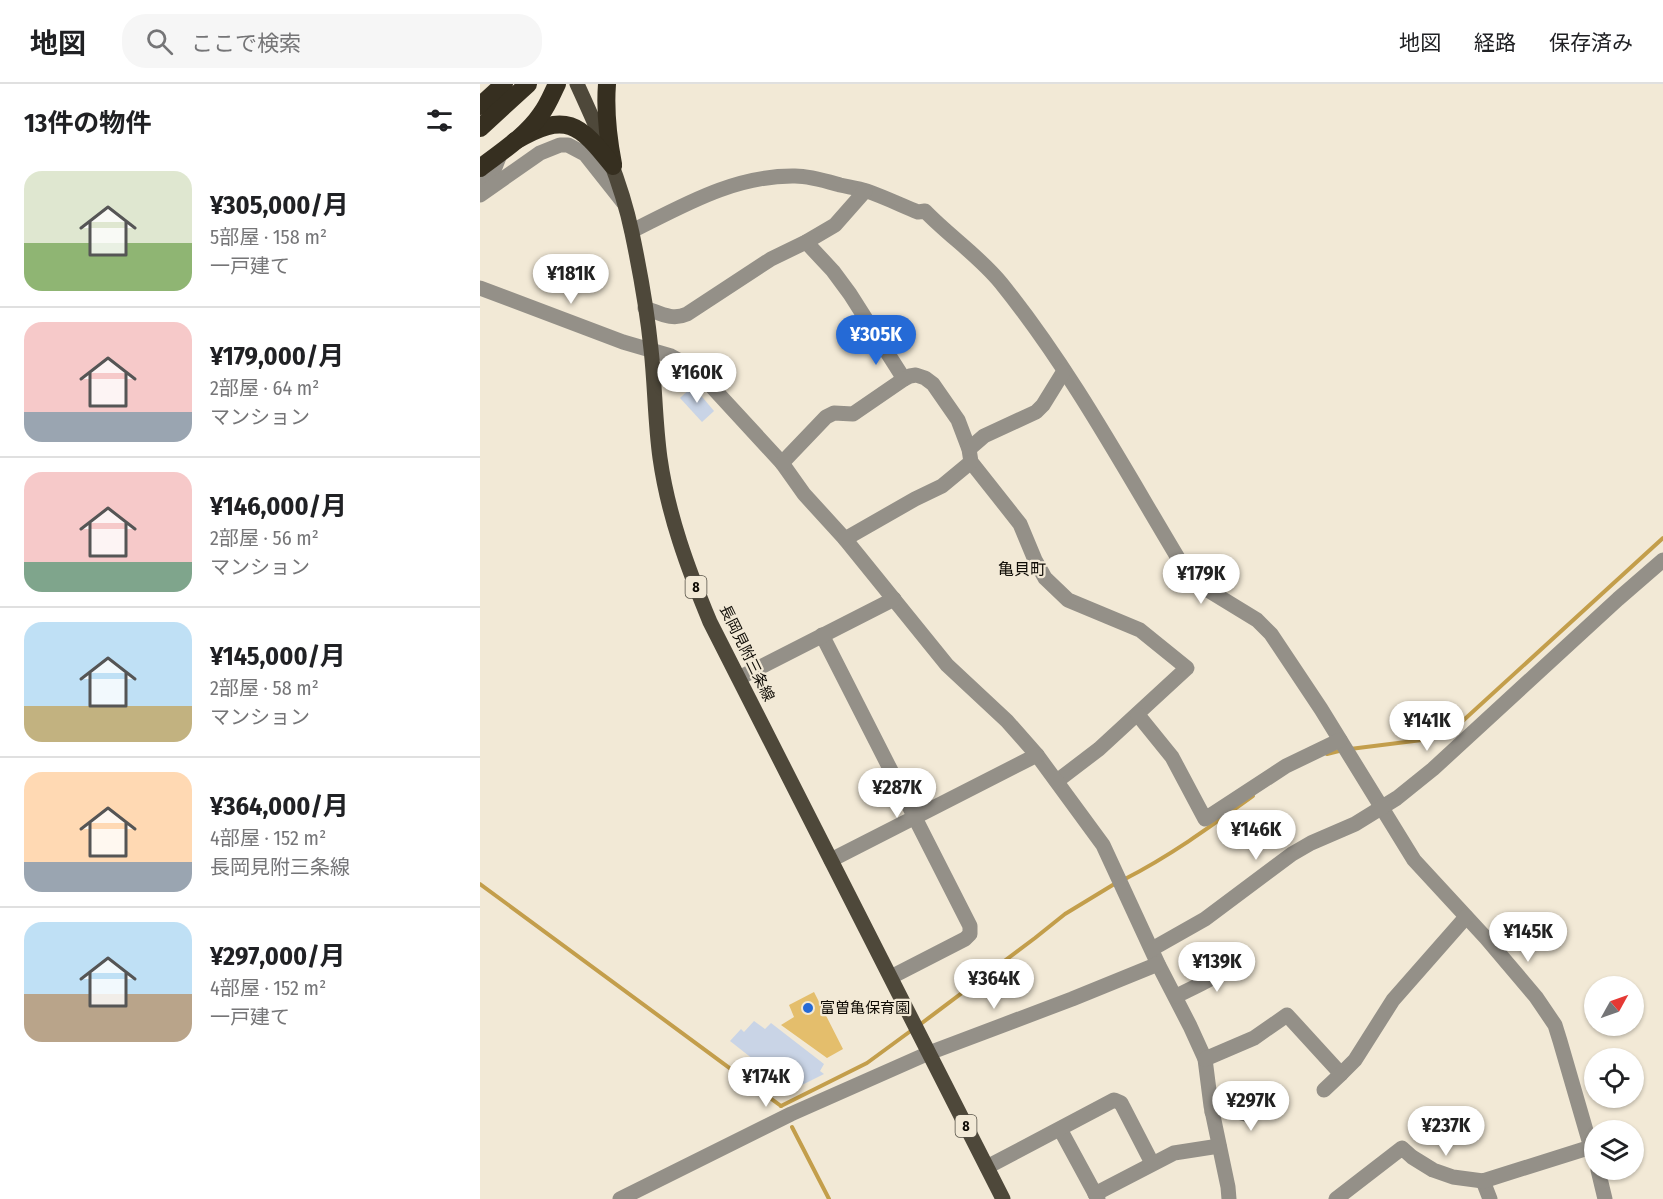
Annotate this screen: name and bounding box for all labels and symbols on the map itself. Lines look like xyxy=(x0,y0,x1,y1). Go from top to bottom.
pin: ¥181K xyxy=(529,254,613,305)
pin: ¥305K xyxy=(834,315,918,366)
pin: ¥160K xyxy=(655,353,739,404)
pin: ¥179K xyxy=(1159,554,1243,605)
district label: 亀貝町 xyxy=(998,560,1046,579)
road number: 8 xyxy=(686,576,706,598)
street label: 長岡見附三条線 xyxy=(716,602,778,704)
pin: ¥141K xyxy=(1385,701,1469,752)
pin: ¥287K xyxy=(855,768,939,819)
pin: ¥146K xyxy=(1214,810,1298,861)
pin: ¥145K xyxy=(1486,912,1570,963)
pin: ¥139K xyxy=(1175,942,1259,993)
pin: ¥364K xyxy=(952,959,1036,1010)
north arrow xyxy=(1584,976,1644,1036)
place label: 富曽亀保育園 xyxy=(820,999,910,1017)
marker: 富曽亀保育園 xyxy=(801,1001,815,1015)
pin: ¥174K xyxy=(724,1057,808,1108)
pin: ¥297K xyxy=(1209,1081,1293,1132)
pin: ¥237K xyxy=(1404,1106,1488,1157)
road number: 8 xyxy=(956,1115,976,1137)

